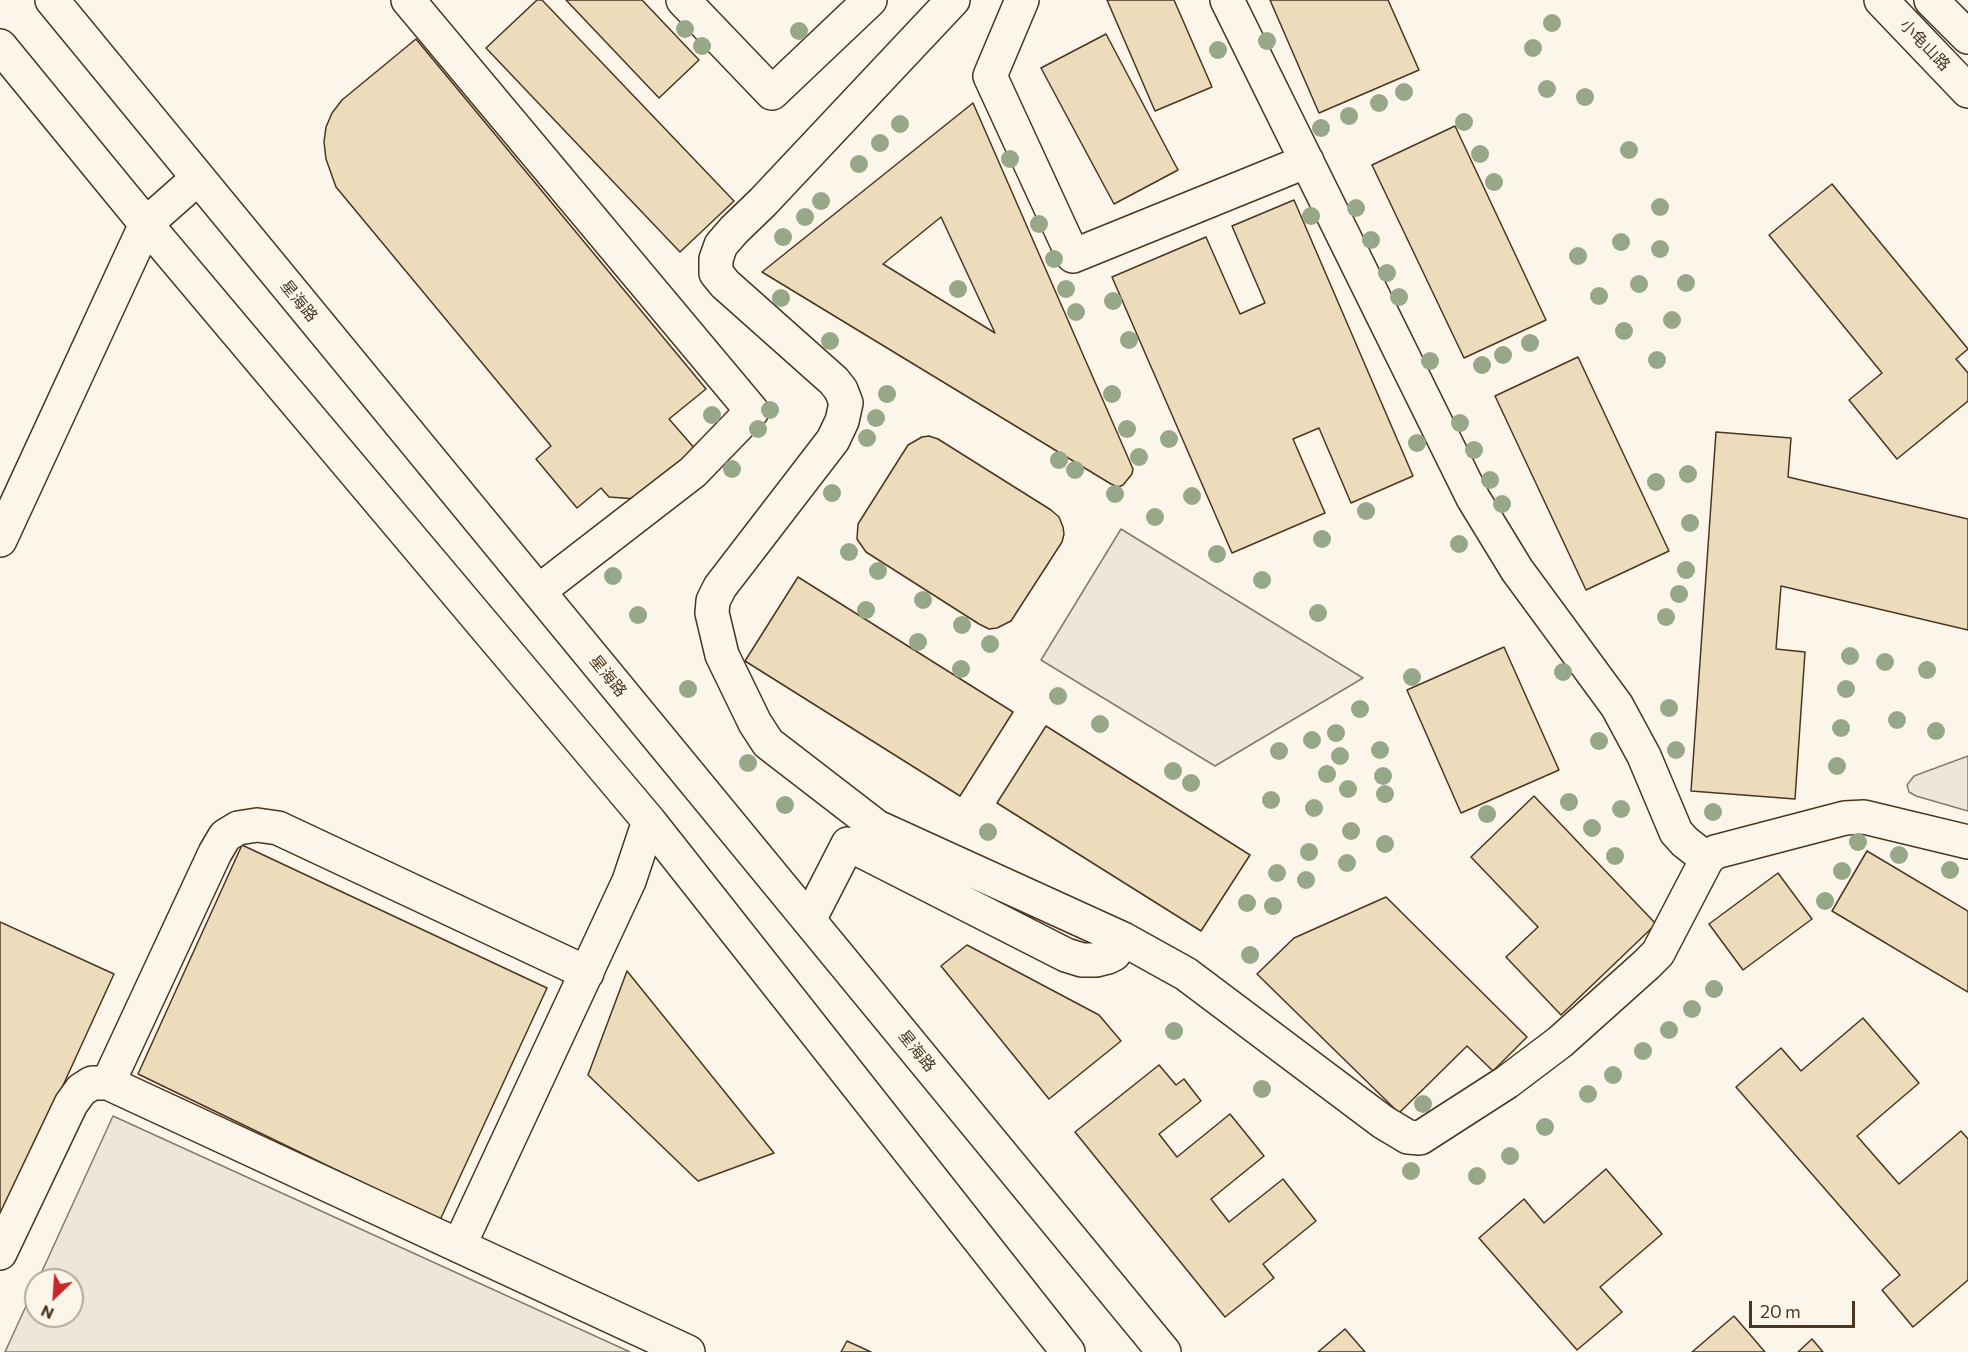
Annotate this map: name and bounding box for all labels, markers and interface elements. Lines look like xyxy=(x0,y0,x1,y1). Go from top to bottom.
street label: 小龟山路 xyxy=(1896,15,1954,75)
street label: 星海路 xyxy=(276,276,322,326)
street label: 星海路 xyxy=(585,651,631,701)
street label: 星海路 xyxy=(894,1026,940,1076)
north arrow xyxy=(24,1268,84,1328)
scale bar xyxy=(1752,1289,1858,1327)
text: 20 m xyxy=(1760,1300,1801,1322)
text: N xyxy=(38,1302,56,1324)

